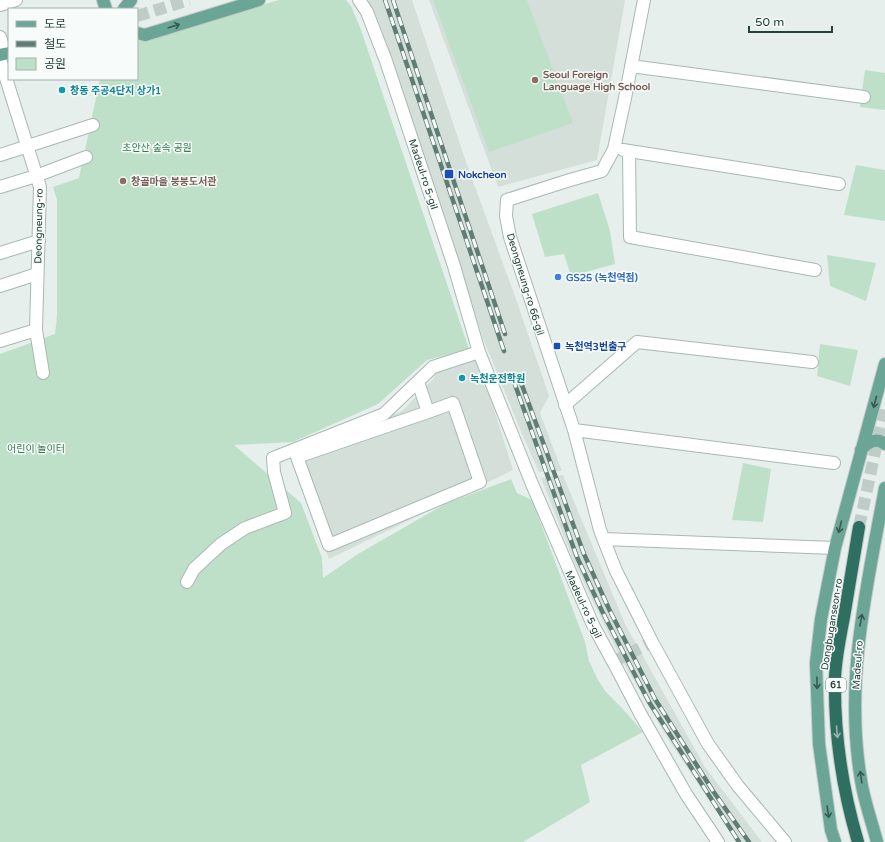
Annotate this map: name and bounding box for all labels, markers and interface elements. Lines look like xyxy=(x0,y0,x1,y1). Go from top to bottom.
legend xyxy=(8,8,138,80)
scale bar xyxy=(749,8,832,34)
text: 50 m xyxy=(755,15,784,29)
text: 도로 xyxy=(44,17,66,31)
one-way arrow xyxy=(168,22,181,29)
text: 철도 xyxy=(44,37,66,51)
text: 공원 xyxy=(44,57,66,71)
place label: Seoul Foreign Language High School xyxy=(543,69,650,93)
marker: Seoul Foreign Language High School xyxy=(530,75,540,85)
marker: 창동 주공4단지 상가1 xyxy=(57,85,67,95)
place label: 창동 주공4단지 상가1 xyxy=(70,85,161,97)
street label: Madeul-ro 5-gil xyxy=(406,138,440,211)
park label: 초안산 숲속 공원 xyxy=(122,142,192,154)
marker: Nokcheon xyxy=(443,168,455,180)
place label: Nokcheon xyxy=(458,169,507,181)
marker: 창골마을 붕붕도서관 xyxy=(118,176,128,186)
place label: 창골마을 붕붕도서관 xyxy=(131,176,216,188)
street label: Deongneung-ro xyxy=(32,188,46,264)
street label: Deongneung-ro 66-gil xyxy=(504,232,546,337)
place label: GS25 (녹천역점) xyxy=(566,271,638,284)
marker: GS25 (녹천역점) xyxy=(553,272,563,282)
place label: 녹천역3번출구 xyxy=(565,340,626,353)
marker: 녹천역3번출구 xyxy=(552,341,562,351)
place label: 녹천운전학원 xyxy=(470,372,525,385)
marker: 녹천운전학원 xyxy=(457,373,467,383)
one-way arrow xyxy=(870,395,878,408)
park label: 어린이 놀이터 xyxy=(7,443,65,455)
one-way arrow xyxy=(836,520,844,533)
street label: Madeul-ro 5-gil xyxy=(562,569,604,640)
street label: Dongbuganseon-ro xyxy=(819,577,845,671)
one-way arrow xyxy=(857,614,865,627)
street label: Madeul-ro xyxy=(850,640,866,690)
one-way arrow xyxy=(813,676,821,689)
road number: 61 xyxy=(826,678,846,692)
one-way arrow xyxy=(834,725,841,738)
one-way arrow xyxy=(857,771,865,784)
one-way arrow xyxy=(824,805,832,818)

